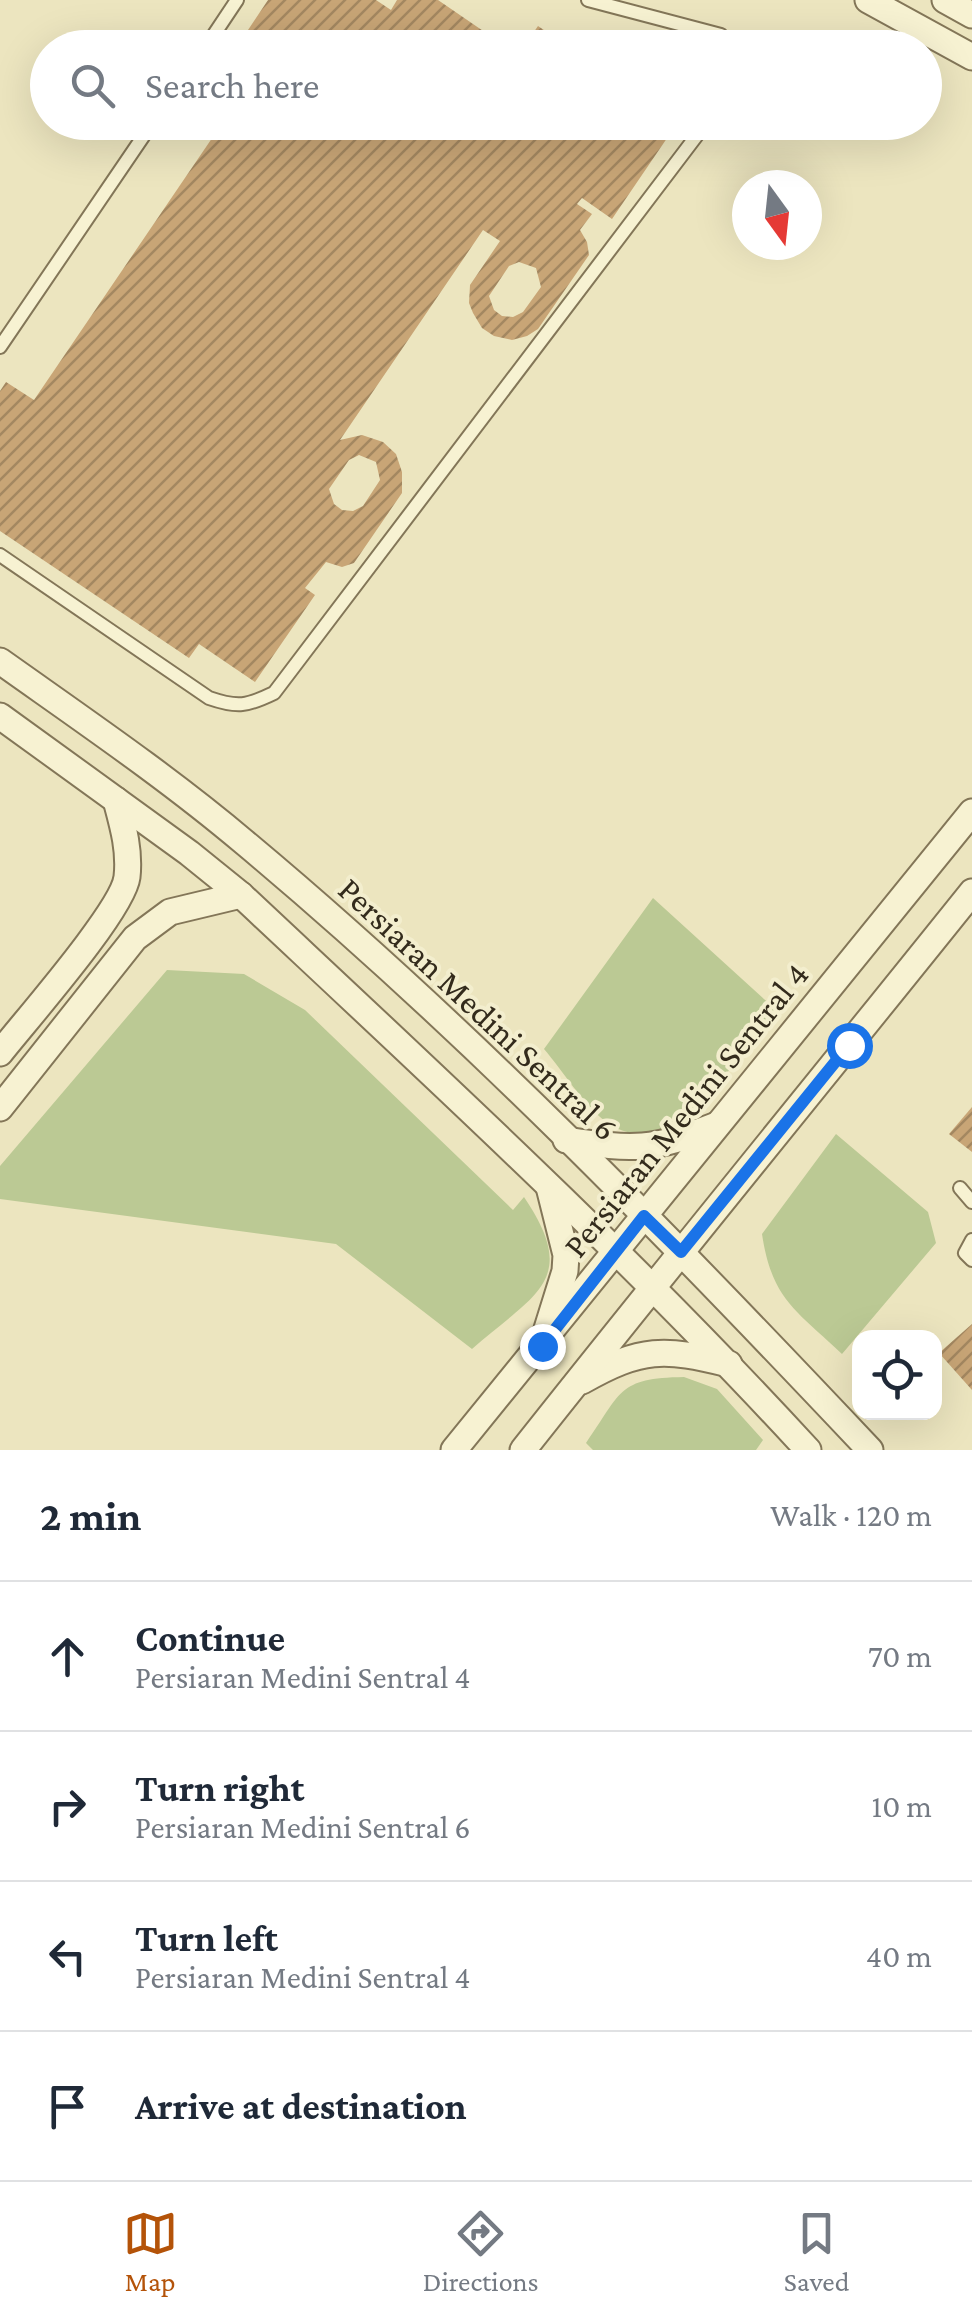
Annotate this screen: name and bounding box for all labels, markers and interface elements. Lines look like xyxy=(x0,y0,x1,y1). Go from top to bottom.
search box xyxy=(30,30,942,140)
icon: search xyxy=(65,58,120,113)
text: Search here xyxy=(145,64,319,106)
north arrow xyxy=(732,170,822,260)
street label: Persiaran Medini Sentral 6 xyxy=(330,870,626,1148)
street label: Persiaran Medini Sentral 4 xyxy=(555,955,817,1265)
route start xyxy=(827,1023,873,1069)
route end xyxy=(520,1324,566,1370)
map controls xyxy=(852,1330,942,1420)
button: locate xyxy=(852,1330,942,1420)
text: 2 min xyxy=(40,1492,141,1539)
text: Walk · 120 m xyxy=(770,1497,932,1533)
text: Continue xyxy=(135,1617,285,1659)
icon: ahead xyxy=(40,1629,95,1684)
text: 70 m xyxy=(868,1638,932,1674)
text: Persiaran Medini Sentral 4 xyxy=(135,1659,471,1695)
text: Turn right xyxy=(135,1767,304,1809)
icon: right xyxy=(40,1779,95,1834)
text: 10 m xyxy=(872,1788,932,1824)
text: Persiaran Medini Sentral 6 xyxy=(135,1809,471,1845)
text: Turn left xyxy=(135,1917,278,1959)
icon: left xyxy=(40,1929,95,1984)
text: 40 m xyxy=(866,1938,932,1974)
text: Persiaran Medini Sentral 4 xyxy=(135,1959,471,1995)
icon: arrive xyxy=(40,2079,95,2134)
text: Arrive at destination xyxy=(135,2085,467,2127)
tab: Map xyxy=(123,2206,178,2297)
tab: Directions xyxy=(423,2206,539,2297)
tab: Saved xyxy=(784,2206,849,2297)

